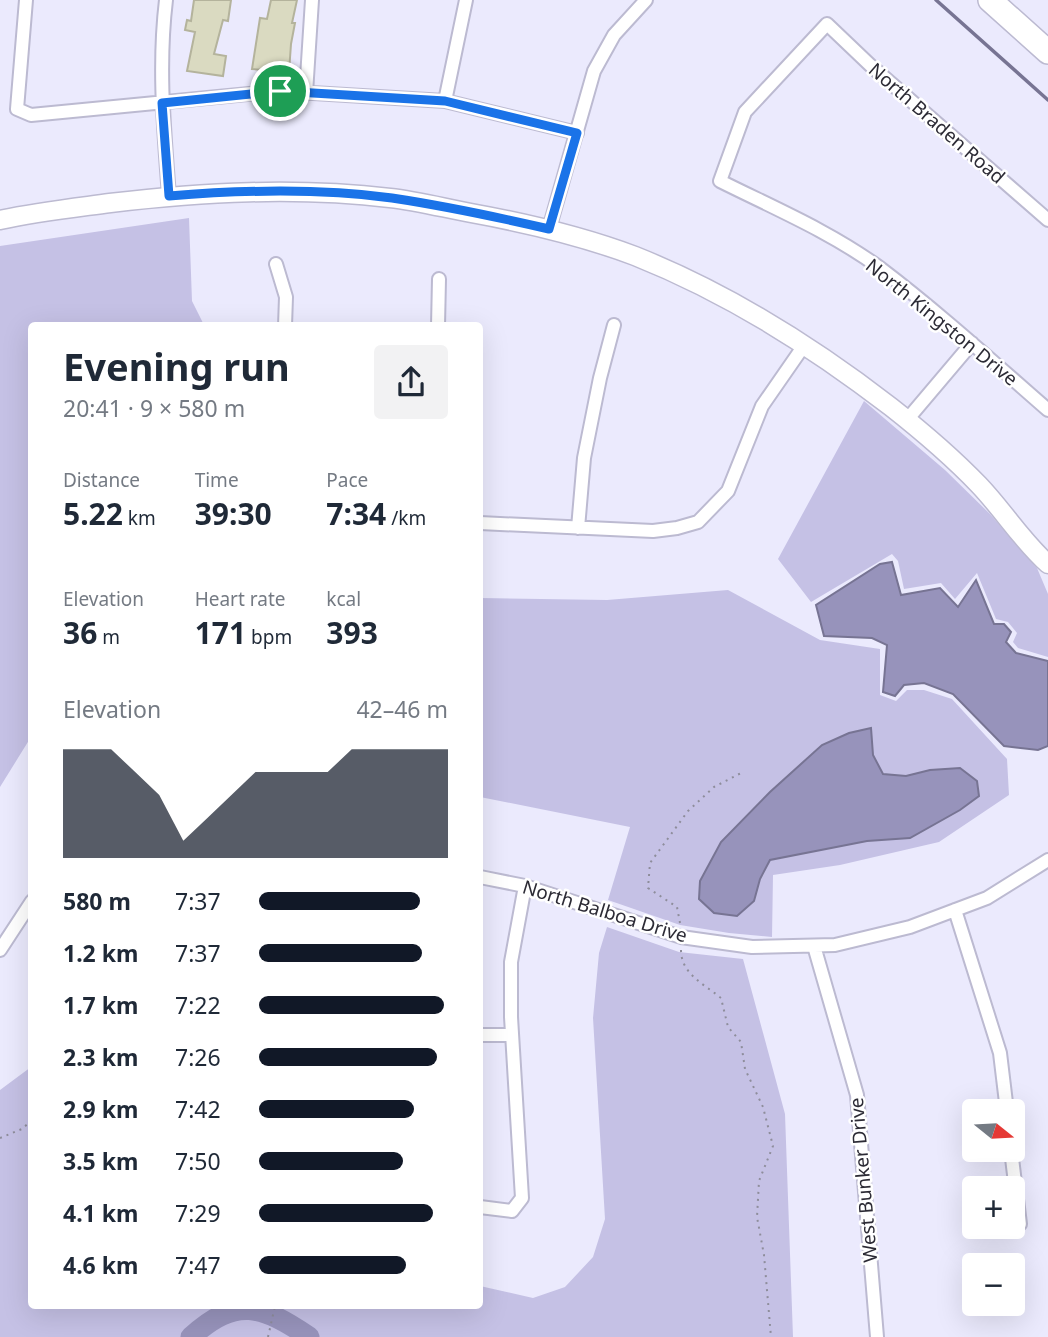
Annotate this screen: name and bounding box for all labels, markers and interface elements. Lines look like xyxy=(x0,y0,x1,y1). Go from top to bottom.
street label: North Braden Road xyxy=(863,57,1011,189)
pin xyxy=(250,61,310,121)
icon: arrive xyxy=(261,72,299,110)
street label: North Kingston Drive xyxy=(861,253,1023,391)
text: Evening run xyxy=(63,340,290,392)
button: share xyxy=(374,345,448,419)
text: 20:41 · 9 × 580 m xyxy=(63,392,245,424)
text: Distance xyxy=(63,467,140,493)
text: Time xyxy=(195,467,239,493)
text: Pace xyxy=(326,467,368,493)
text: 5.22 xyxy=(63,493,123,534)
text: 39:30 xyxy=(195,493,272,534)
text: 7:34 xyxy=(326,493,386,534)
text: km xyxy=(123,505,156,531)
text: /km xyxy=(386,505,426,531)
text: Elevation xyxy=(63,586,144,612)
text: Heart rate xyxy=(195,586,285,612)
text: kcal xyxy=(326,586,361,612)
text: 36 xyxy=(63,612,97,653)
text: 171 xyxy=(195,612,246,653)
text: 393 xyxy=(326,612,378,653)
text: m xyxy=(97,624,120,650)
text: bpm xyxy=(246,624,292,650)
text: Elevation xyxy=(63,693,161,725)
text: 42–46 m xyxy=(356,693,448,725)
street label: North Balboa Drive xyxy=(519,874,691,948)
text: 580 m xyxy=(63,885,131,917)
text: 7:37 xyxy=(175,885,221,917)
text: 1.2 km xyxy=(63,937,138,969)
text: 7:37 xyxy=(175,937,221,969)
text: 1.7 km xyxy=(63,989,138,1021)
text: 7:22 xyxy=(175,989,221,1021)
text: 2.3 km xyxy=(63,1041,138,1073)
text: 7:26 xyxy=(175,1041,221,1073)
text: 2.9 km xyxy=(63,1093,138,1125)
text: 7:42 xyxy=(175,1093,221,1125)
street label: West Bunker Drive xyxy=(843,1096,883,1264)
north arrow xyxy=(962,1099,1026,1162)
map controls xyxy=(962,1099,1025,1316)
text: 3.5 km xyxy=(63,1145,138,1177)
text: 7:50 xyxy=(175,1145,221,1177)
button: + xyxy=(962,1176,1025,1239)
text: 4.1 km xyxy=(63,1197,138,1229)
text: 7:29 xyxy=(175,1197,221,1229)
text: 4.6 km xyxy=(63,1249,138,1281)
text: 7:47 xyxy=(175,1249,221,1281)
button: − xyxy=(962,1253,1025,1316)

